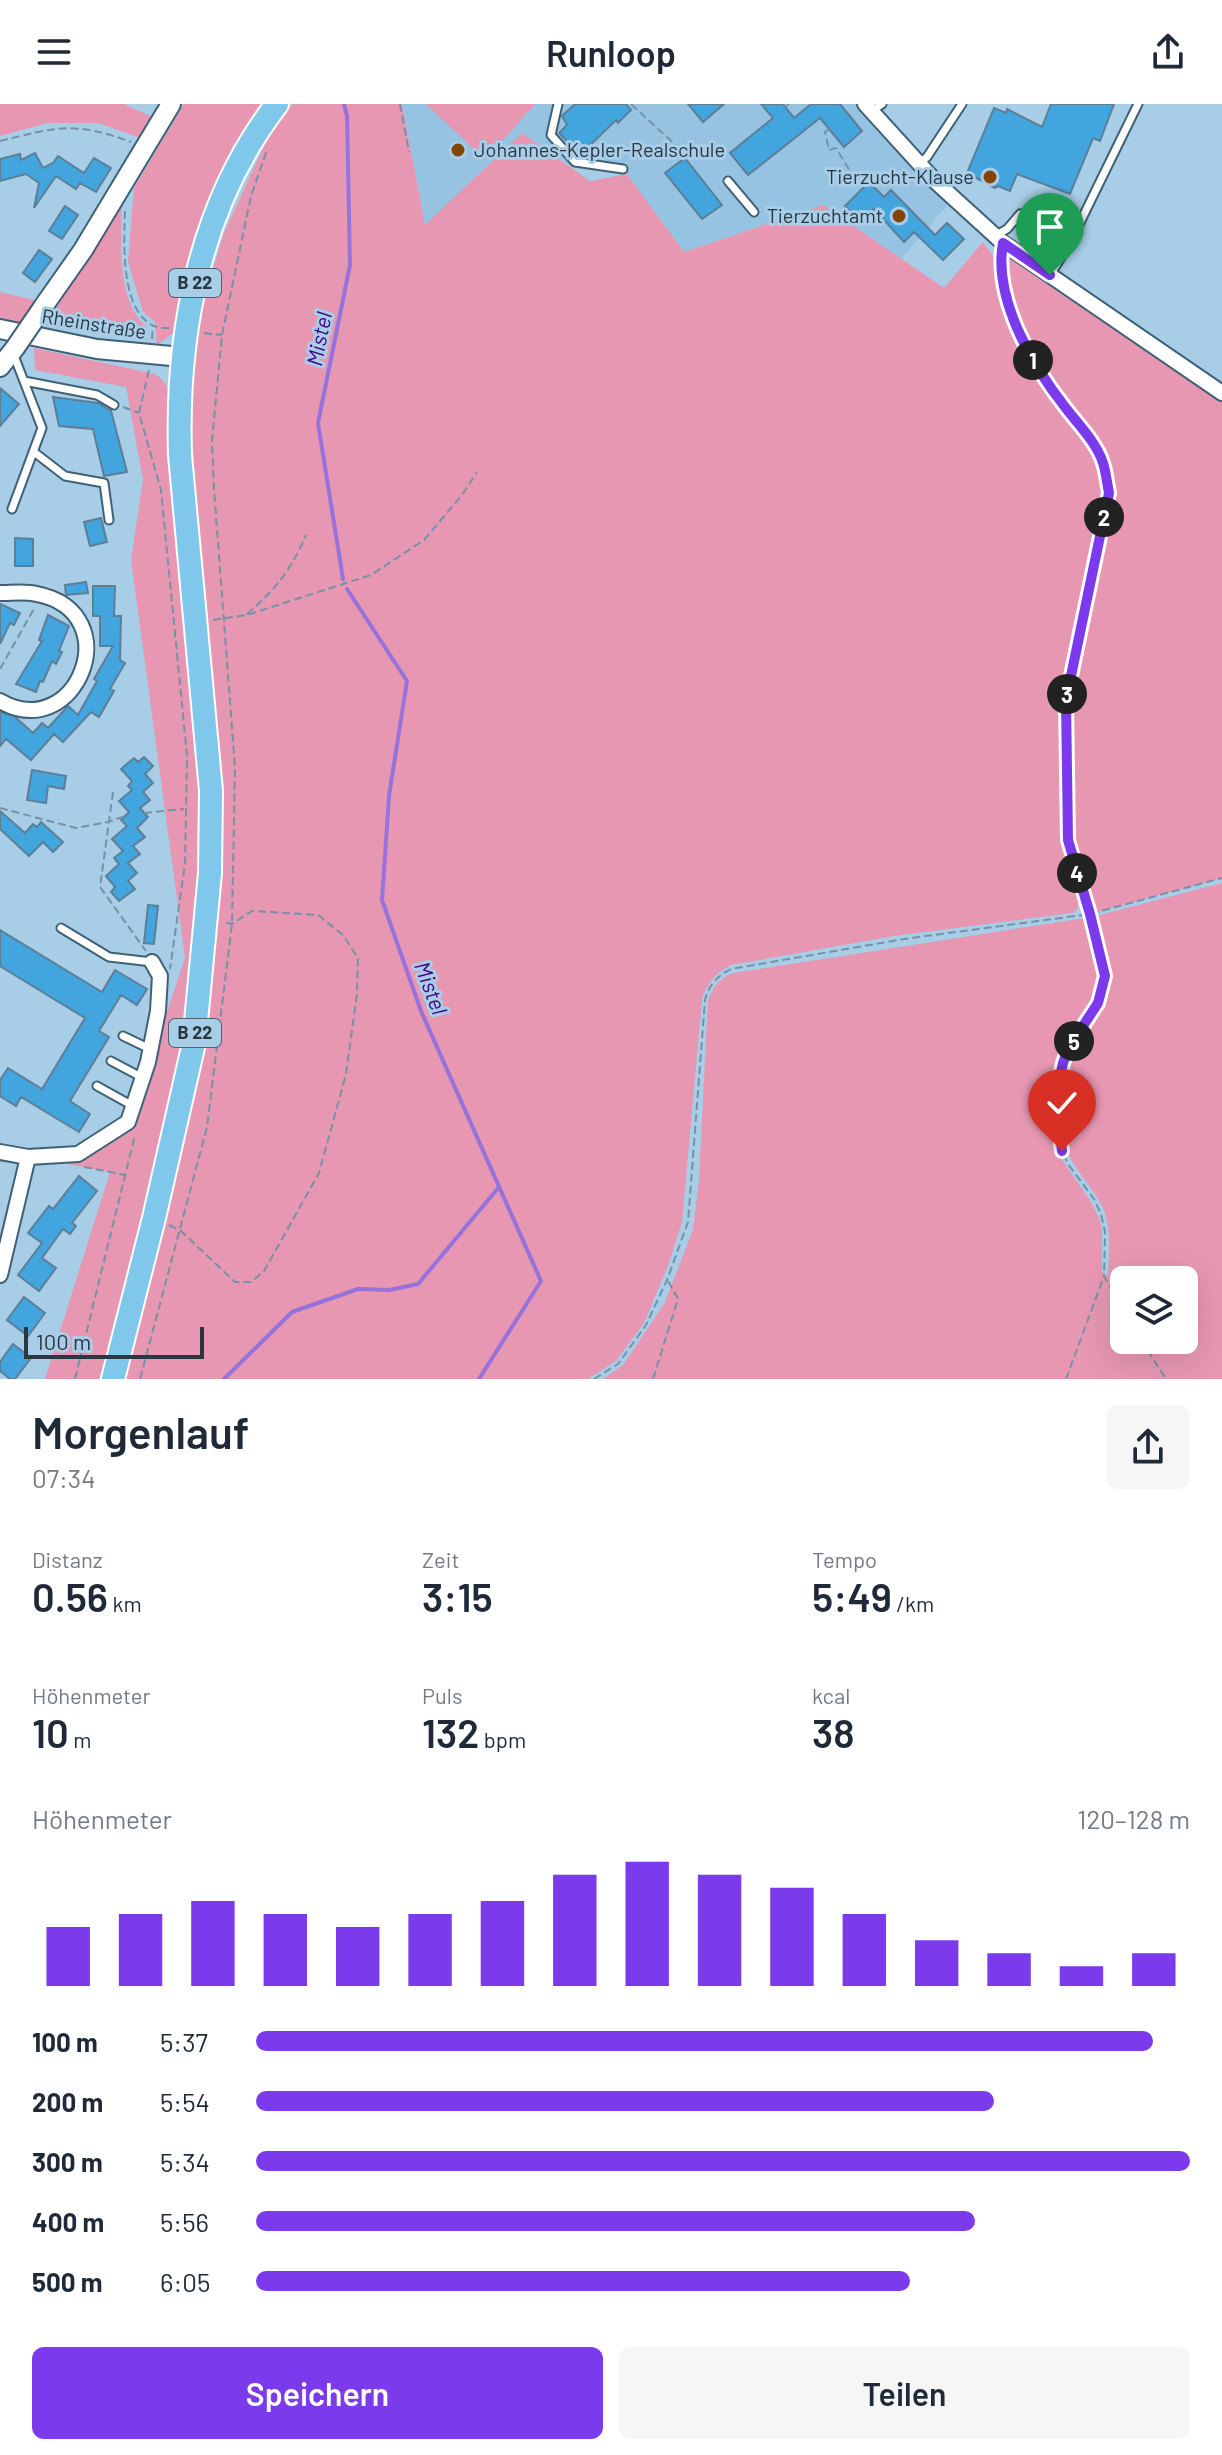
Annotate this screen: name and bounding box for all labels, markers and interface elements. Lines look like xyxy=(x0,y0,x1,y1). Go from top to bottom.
icon: menu xyxy=(32,30,76,74)
icon: share xyxy=(1146,30,1190,74)
text: Runloop xyxy=(546,31,676,74)
place label: Johannes-Kepler-Realschule xyxy=(474,137,725,161)
marker: Johannes-Kepler-Realschule xyxy=(449,141,467,159)
place label: Tierzucht-Klause xyxy=(826,164,974,188)
marker: Tierzucht-Klause xyxy=(981,168,999,186)
pin xyxy=(1016,193,1084,275)
place label: Tierzuchtamt xyxy=(767,203,883,227)
icon: arrive xyxy=(1028,205,1072,249)
marker: Tierzuchtamt xyxy=(890,207,908,225)
road number: B 22 xyxy=(169,269,221,297)
street label: Rheinstraße xyxy=(40,303,148,343)
water label: Mistel xyxy=(300,309,336,368)
pin: 1 xyxy=(1013,340,1053,380)
text: 1 xyxy=(1029,347,1037,373)
pin: 2 xyxy=(1084,497,1124,537)
text: 2 xyxy=(1098,504,1110,530)
pin: 3 xyxy=(1047,674,1087,714)
text: 3 xyxy=(1061,681,1073,707)
pin: 4 xyxy=(1057,853,1097,893)
text: 4 xyxy=(1070,860,1084,886)
water label: Mistel xyxy=(410,957,454,1018)
road number: B 22 xyxy=(169,1019,221,1047)
pin: 5 xyxy=(1054,1021,1094,1061)
text: 5 xyxy=(1068,1028,1080,1054)
pin xyxy=(1028,1069,1096,1151)
icon: check xyxy=(1040,1081,1084,1125)
map controls xyxy=(1110,1266,1198,1354)
button: layers xyxy=(1110,1266,1198,1354)
scale bar xyxy=(24,1323,204,1359)
text: 100 m xyxy=(36,1328,91,1354)
text: Morgenlauf xyxy=(32,1405,249,1458)
button: share xyxy=(1106,1405,1190,1489)
text: 07:34 xyxy=(32,1462,96,1493)
text: Distanz xyxy=(32,1546,103,1572)
text: Zeit xyxy=(422,1546,459,1572)
text: Tempo xyxy=(812,1546,877,1572)
text: 0.56 xyxy=(32,1572,108,1620)
text: 3:15 xyxy=(422,1572,493,1620)
text: 5:49 xyxy=(812,1572,892,1620)
text: km xyxy=(108,1590,142,1616)
text: /km xyxy=(892,1590,934,1616)
text: Höhenmeter xyxy=(32,1682,151,1708)
text: Puls xyxy=(422,1682,462,1708)
text: kcal xyxy=(812,1682,850,1708)
text: 10 xyxy=(32,1708,69,1756)
text: 132 xyxy=(422,1708,479,1756)
text: 38 xyxy=(812,1708,855,1756)
text: m xyxy=(69,1726,91,1752)
text: bpm xyxy=(479,1726,526,1752)
text: Höhenmeter xyxy=(32,1803,172,1834)
text: 120–128 m xyxy=(1077,1803,1190,1834)
text: 100 m xyxy=(32,2026,98,2057)
text: 5:37 xyxy=(160,2026,208,2057)
text: 200 m xyxy=(32,2086,103,2117)
text: 5:54 xyxy=(160,2086,210,2117)
text: 300 m xyxy=(32,2146,103,2177)
text: 5:34 xyxy=(160,2146,210,2177)
text: 400 m xyxy=(32,2206,104,2237)
text: 5:56 xyxy=(160,2206,209,2237)
text: 500 m xyxy=(32,2266,103,2297)
text: 6:05 xyxy=(160,2266,210,2297)
button: Speichern xyxy=(32,2347,603,2439)
button: Teilen xyxy=(619,2347,1190,2439)

